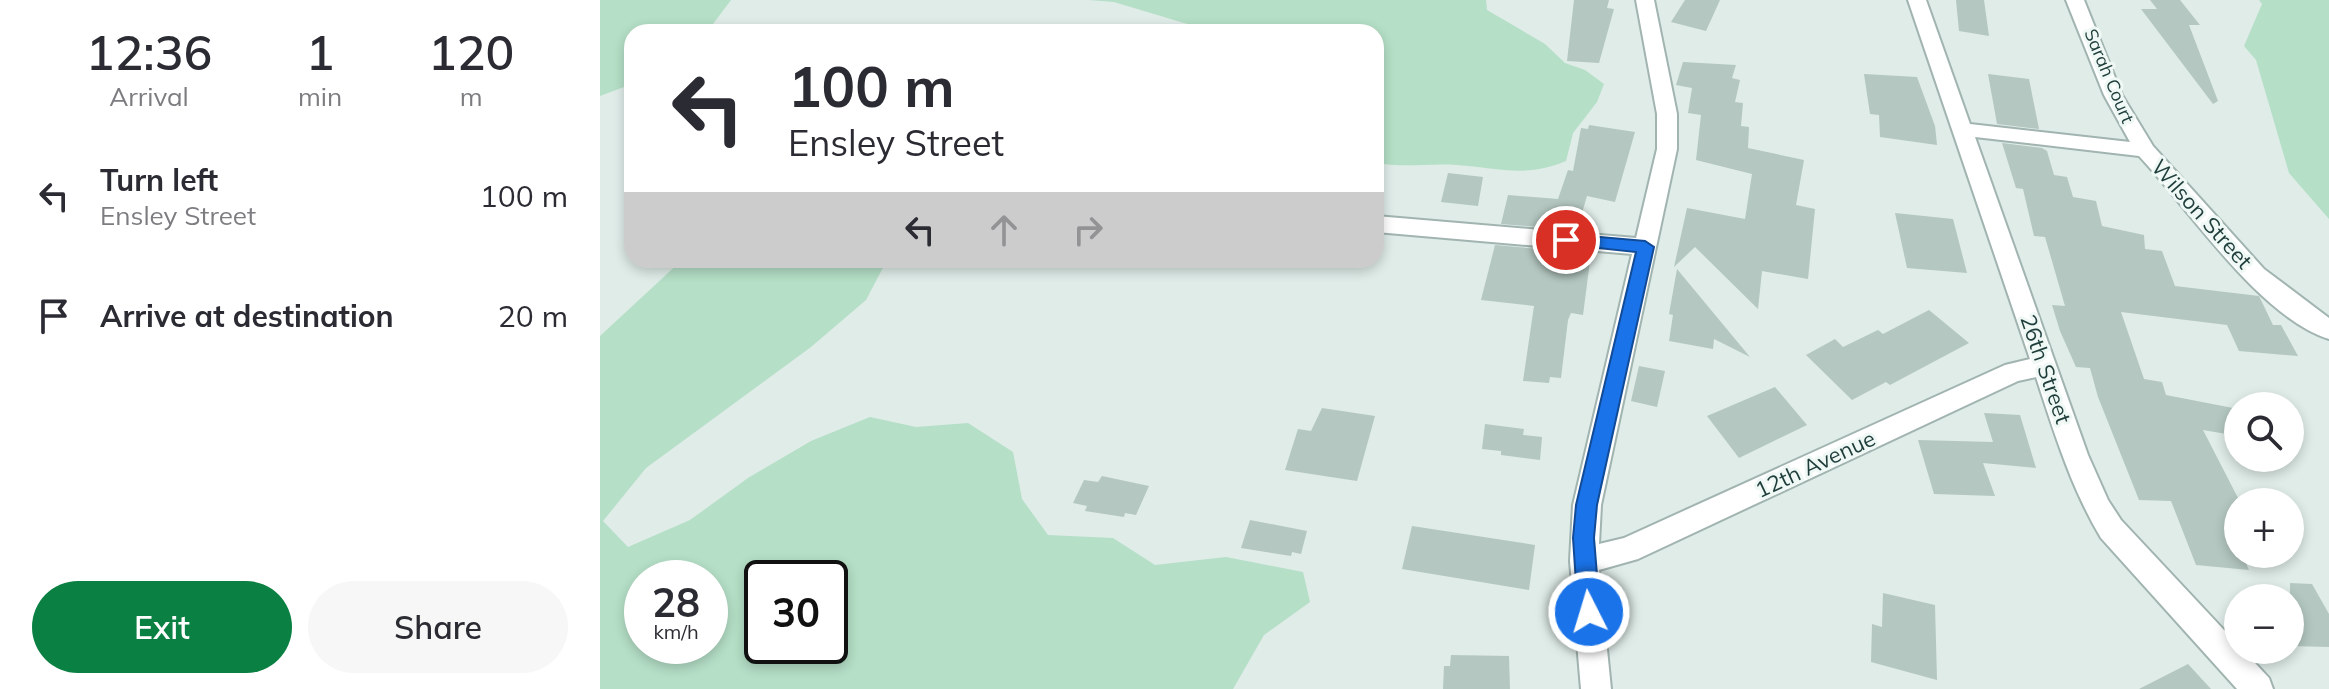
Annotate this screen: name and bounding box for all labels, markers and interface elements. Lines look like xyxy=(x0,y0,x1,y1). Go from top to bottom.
text: 12:36 xyxy=(86,22,212,82)
text: 1 xyxy=(306,22,334,82)
text: 120 xyxy=(428,22,514,82)
street label: Sarah Court xyxy=(2079,25,2140,126)
text: 100 m xyxy=(788,51,955,121)
icon: left xyxy=(656,56,760,160)
text: Arrival xyxy=(109,80,189,113)
text: min xyxy=(298,80,342,113)
text: m xyxy=(460,80,483,113)
text: Ensley Street xyxy=(788,120,1004,165)
street label: Wilson Street xyxy=(2145,153,2259,275)
text: Turn left xyxy=(100,161,218,199)
icon: left xyxy=(32,174,76,218)
text: 100 m xyxy=(480,177,568,215)
text: Ensley Street xyxy=(100,199,256,232)
pin xyxy=(1532,206,1600,274)
icon: left xyxy=(898,208,942,252)
icon: ahead xyxy=(982,208,1026,252)
icon: right xyxy=(1066,208,1110,252)
icon: arrive xyxy=(1544,218,1588,262)
icon: arrive xyxy=(32,294,76,338)
text: Arrive at destination xyxy=(100,297,394,335)
text: 20 m xyxy=(498,297,568,335)
street label: 26th Street xyxy=(2014,311,2078,428)
map controls xyxy=(2224,392,2304,664)
button: search xyxy=(2224,392,2304,472)
street label: 12th Avenue xyxy=(1750,424,1880,504)
button: + xyxy=(2224,488,2304,568)
speed limit sign: 30 xyxy=(744,560,848,664)
position arrow xyxy=(1547,570,1631,654)
text: 28 xyxy=(652,577,700,627)
button: Exit xyxy=(32,581,292,673)
button: Share xyxy=(308,581,568,673)
button: − xyxy=(2224,584,2304,664)
text: km/h xyxy=(653,619,699,644)

